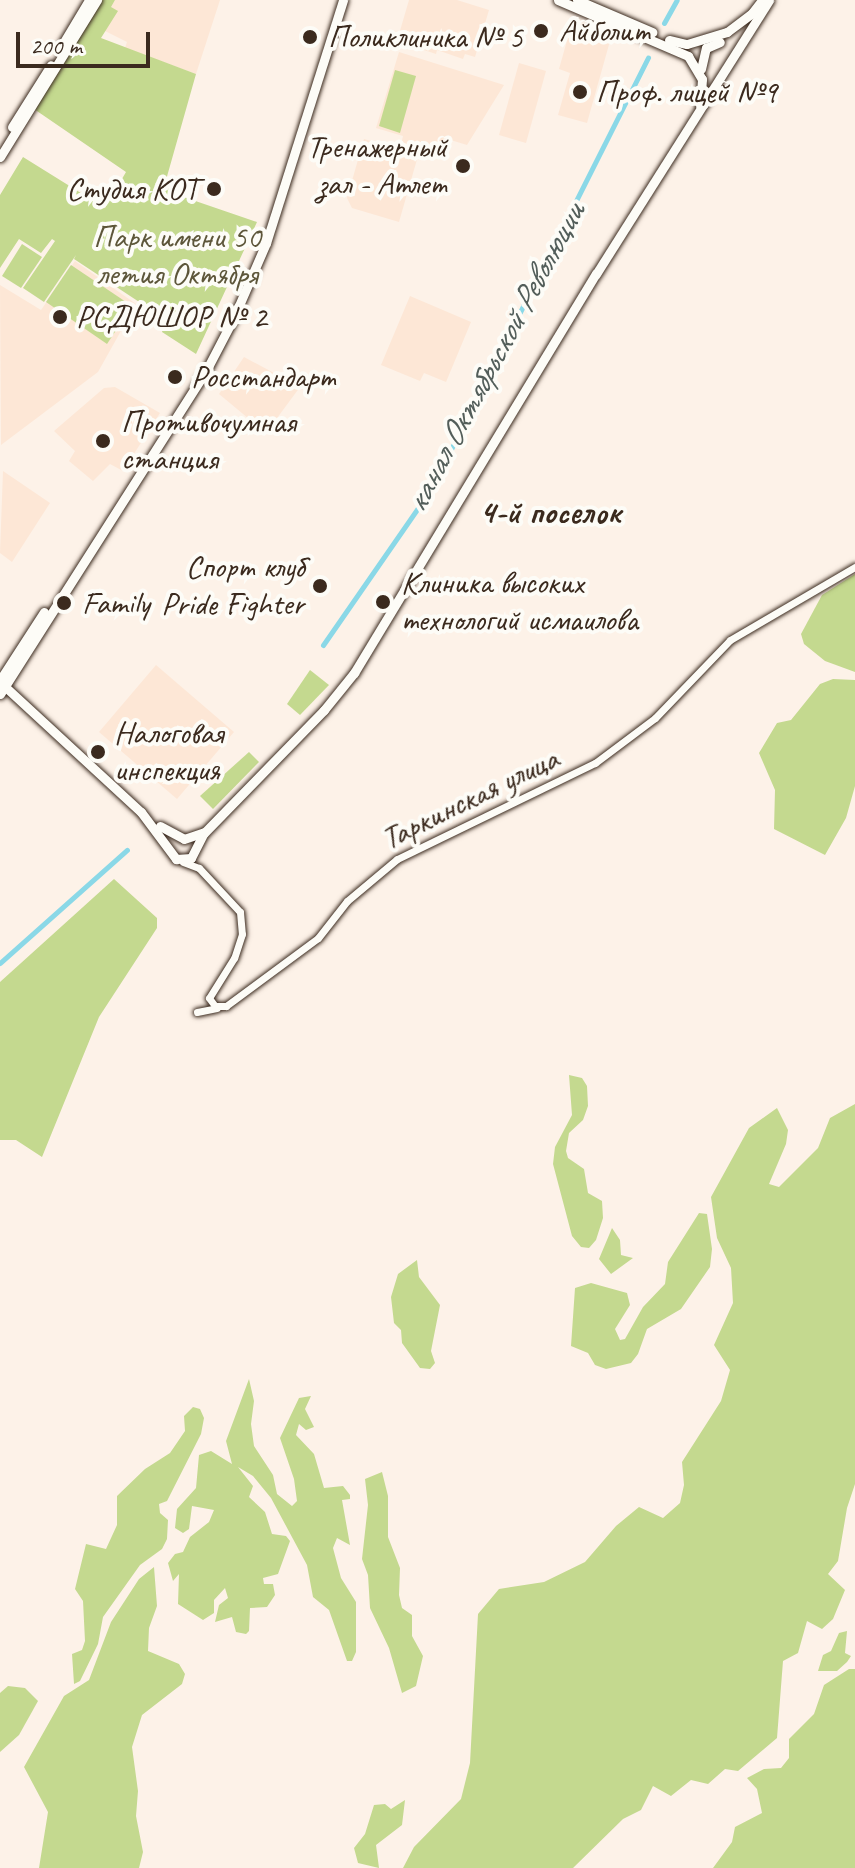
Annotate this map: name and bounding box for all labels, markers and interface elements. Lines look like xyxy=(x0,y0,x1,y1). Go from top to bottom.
place label: Айболит xyxy=(559,12,650,50)
scale bar xyxy=(20,16,154,66)
place label: Поликлиника № 5 xyxy=(328,18,523,56)
marker: Айболит xyxy=(530,20,552,42)
marker: Поликлиника № 5 xyxy=(299,26,321,48)
text: 200 m xyxy=(30,31,82,61)
place label: Проф. лицей №9 xyxy=(596,73,777,111)
marker: Проф. лицей №9 xyxy=(571,83,589,101)
place label: Тренажерный зал - Атлет xyxy=(307,129,447,204)
marker: Тренажерный зал - Атлет xyxy=(454,157,472,175)
place label: Студия КОТ xyxy=(66,170,198,208)
marker: Студия КОТ xyxy=(205,180,223,198)
water label: канал Октябрьской Революции xyxy=(395,195,593,519)
park label: Парк имени 50 летия Октября xyxy=(95,219,259,294)
place label: РСДЮШОР № 2 xyxy=(76,298,267,336)
marker: РСДЮШОР № 2 xyxy=(51,308,69,326)
place label: Росстандарт xyxy=(191,358,335,396)
marker: Росстандарт xyxy=(166,368,184,386)
place label: Противочумная станция xyxy=(121,404,296,479)
marker: Противочумная станция xyxy=(92,430,114,452)
district label: 4-й поселок xyxy=(480,492,620,532)
place label: Спорт клуб Pride Fighter xyxy=(162,549,304,624)
place label: Клиника высоких технологий исмаилова xyxy=(401,565,638,640)
marker: Спорт клуб Pride Fighter xyxy=(311,577,329,595)
place label: Family xyxy=(82,584,150,622)
marker: Клиника высоких технологий исмаилова xyxy=(372,591,394,613)
marker: Family xyxy=(53,592,75,614)
place label: Налоговая инспекция xyxy=(114,715,223,790)
street label: Таркинская улица xyxy=(374,739,566,859)
marker: Налоговая инспекция xyxy=(89,743,107,761)

